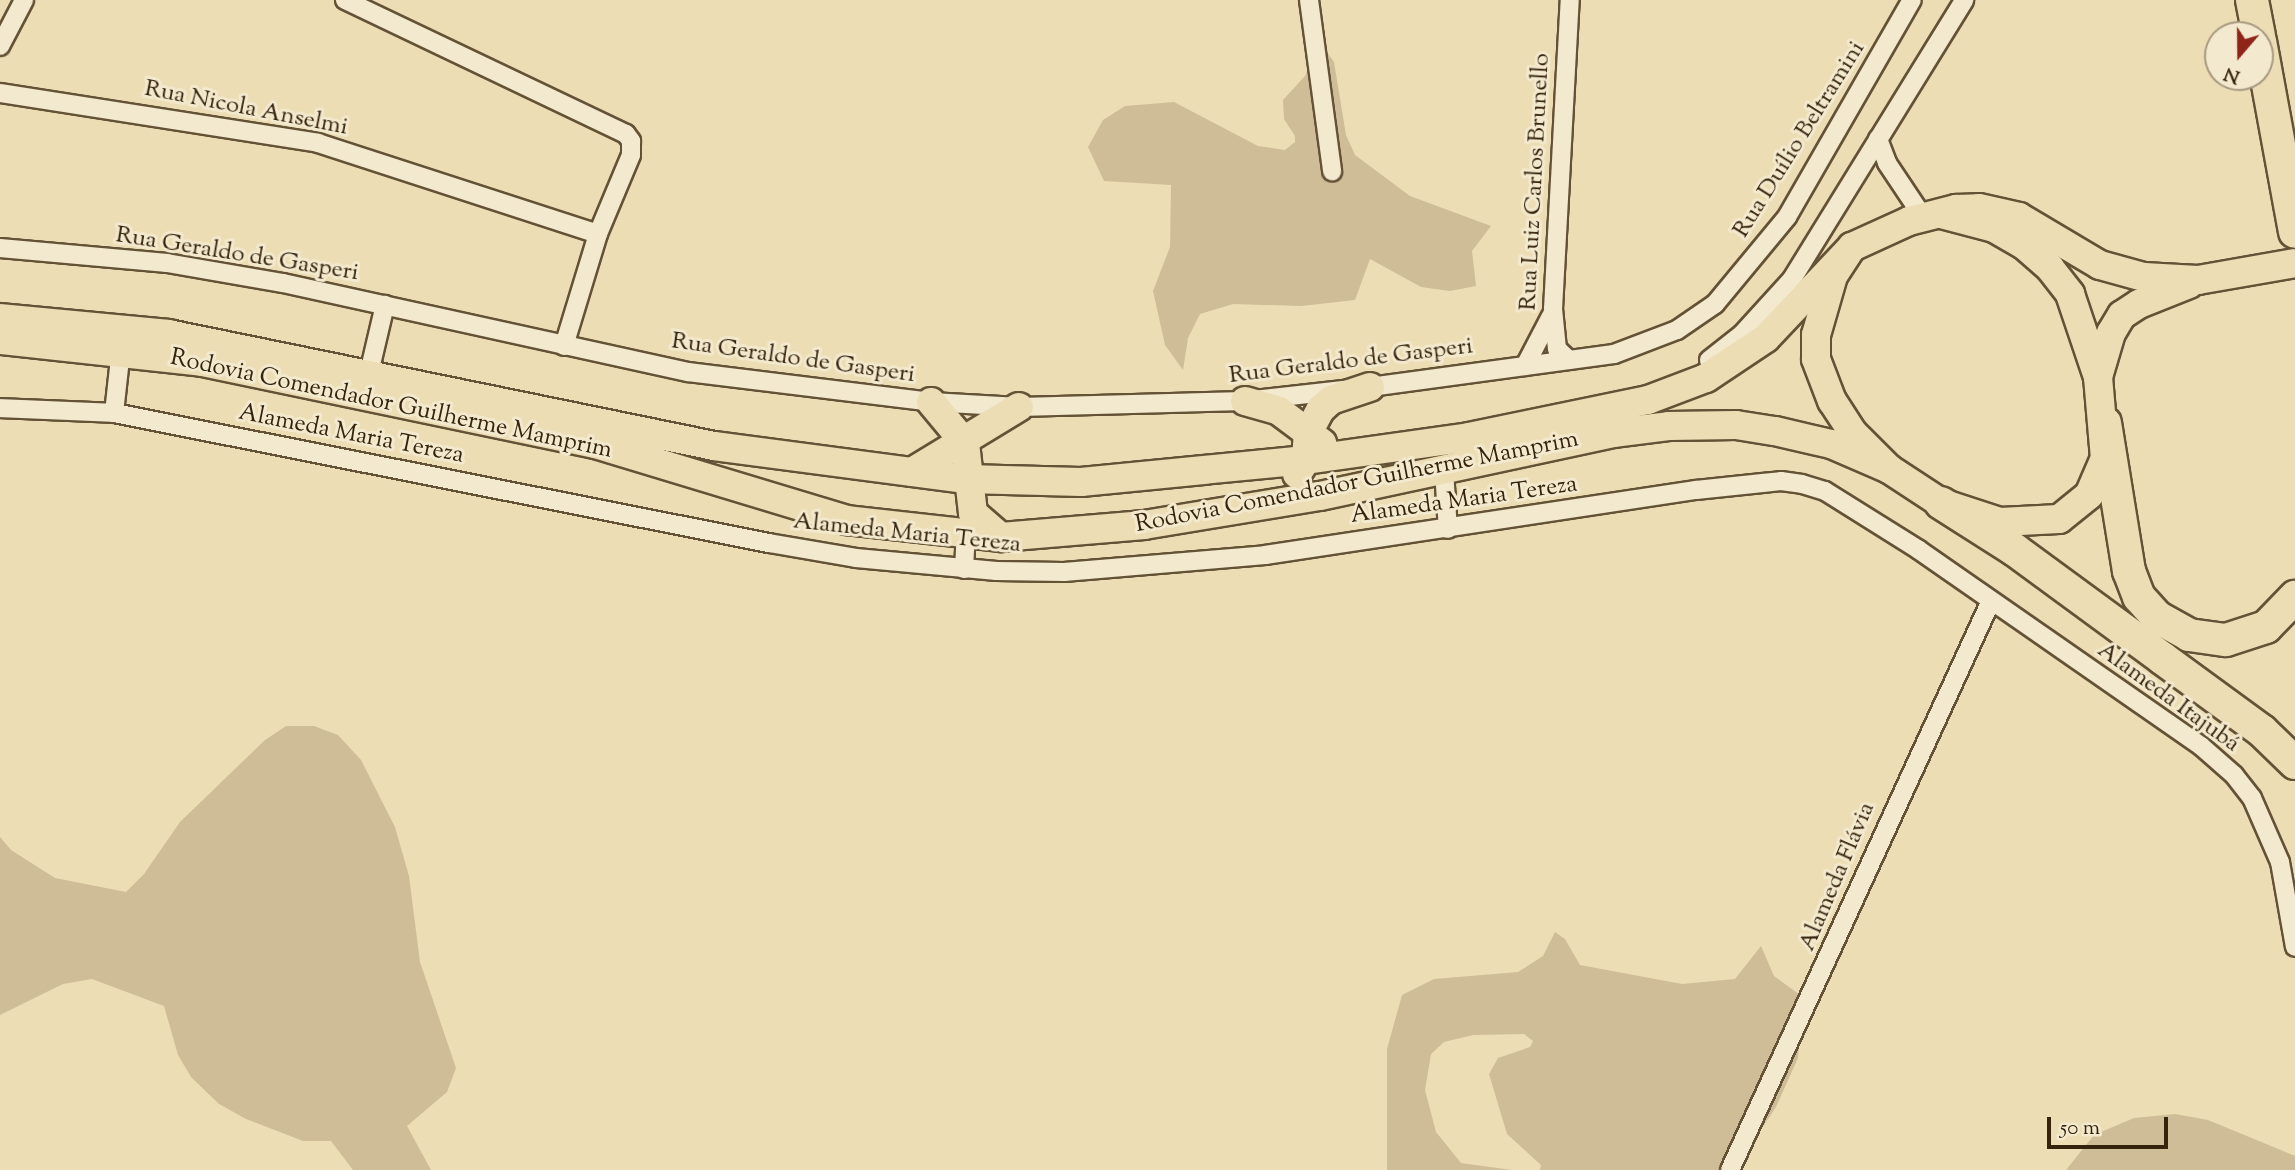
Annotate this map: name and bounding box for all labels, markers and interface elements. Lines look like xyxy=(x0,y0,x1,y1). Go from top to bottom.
north arrow xyxy=(2204,21,2274,91)
street label: Rua Duílio Beltramini xyxy=(1728,36,1872,244)
street label: Rua Luiz Carlos Brunello xyxy=(1515,53,1557,311)
text: N xyxy=(2221,59,2244,90)
street label: Rua Nicola Anselmi xyxy=(142,75,350,143)
street label: Rua Geraldo de Gasperi xyxy=(114,222,360,288)
street label: Rua Geraldo de Gasperi xyxy=(669,328,917,390)
street label: Rua Geraldo de Gasperi xyxy=(1227,333,1475,391)
street label: Rodovia Comendador Guilherme Mamprim xyxy=(167,344,615,466)
street label: Alameda Maria Tereza xyxy=(236,399,466,471)
street label: Rodovia Comendador Guilherme Mamprim xyxy=(1133,426,1581,540)
street label: Alameda Maria Tereza xyxy=(1349,471,1579,531)
street label: Alameda Maria Tereza xyxy=(792,508,1022,560)
street label: Alameda Itajubá xyxy=(2091,637,2245,759)
street label: Alameda Flávia xyxy=(1794,798,1882,956)
scale bar xyxy=(2050,1104,2171,1148)
text: 50 m xyxy=(2060,1114,2100,1144)

